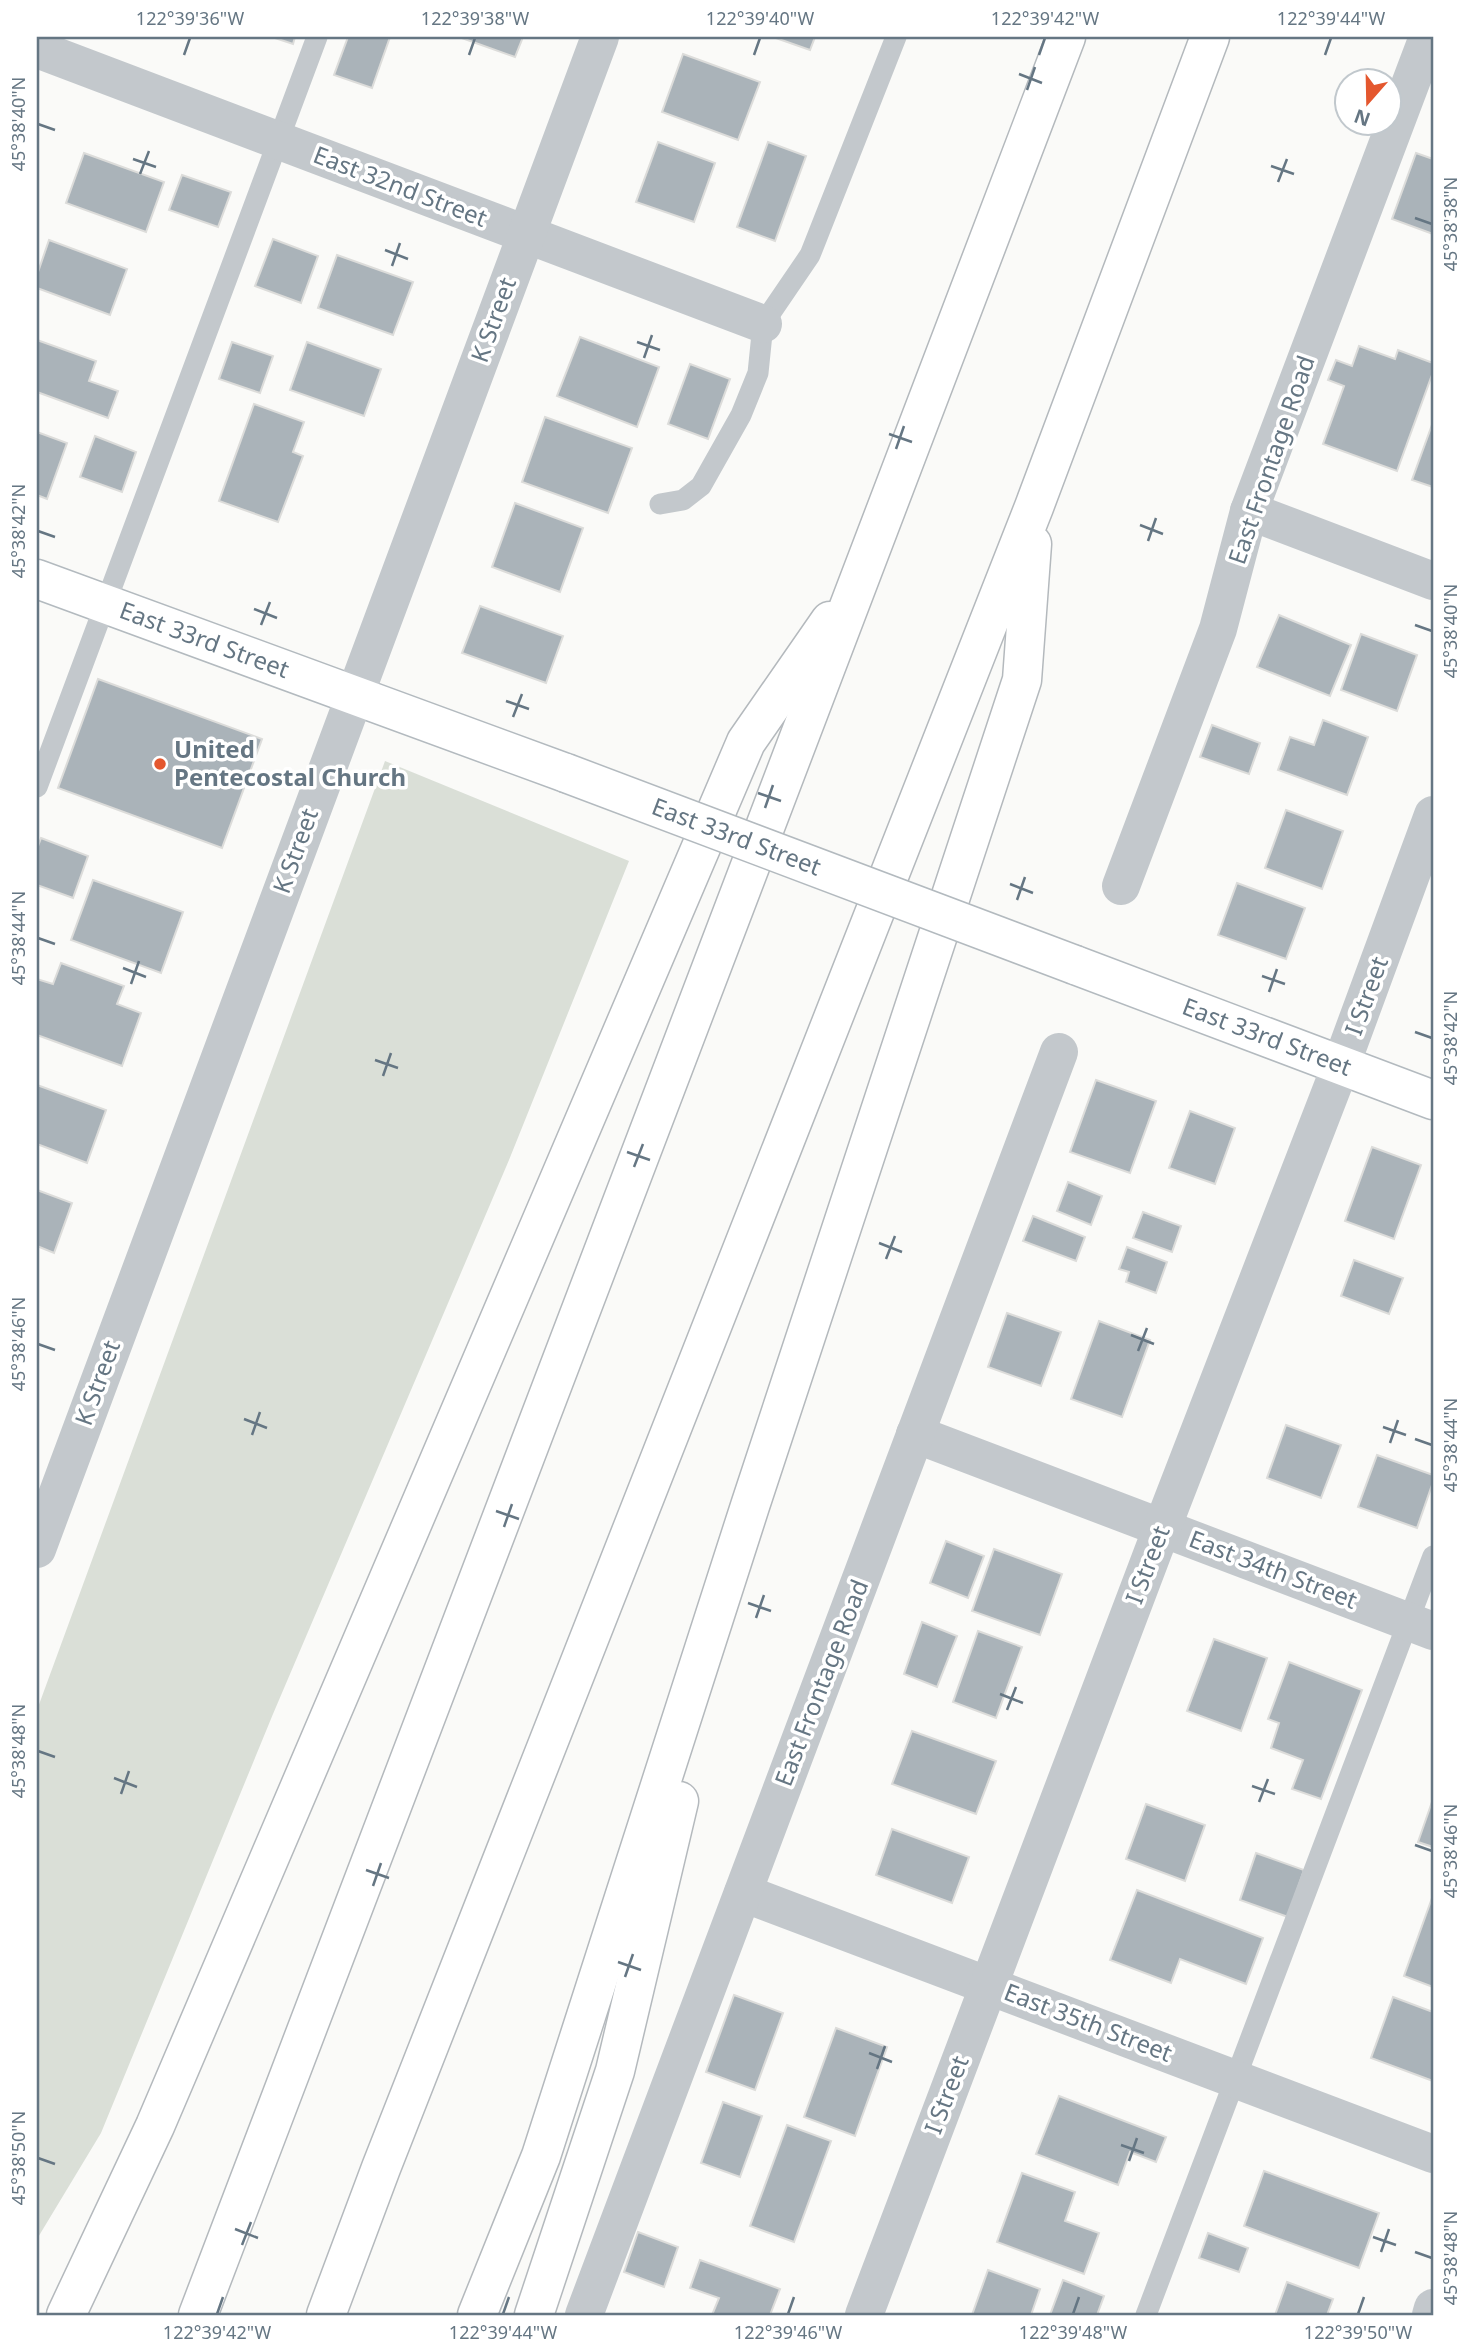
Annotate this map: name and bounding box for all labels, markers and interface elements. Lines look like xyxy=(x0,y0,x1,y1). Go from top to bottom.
text: 122°39'36"W xyxy=(136,6,244,30)
text: 122°39'38"W xyxy=(421,6,529,30)
text: 122°39'40"W xyxy=(706,6,814,30)
text: 122°39'42"W xyxy=(991,6,1099,30)
text: 122°39'44"W xyxy=(1277,6,1385,30)
north arrow xyxy=(1334,66,1404,136)
text: 45°38'40"N xyxy=(6,77,30,171)
text: N xyxy=(1350,103,1374,133)
street label: East 32nd Street xyxy=(309,137,492,234)
text: 45°38'38"N xyxy=(1438,177,1462,271)
street label: K Street xyxy=(462,272,523,367)
street label: East Frontage Road xyxy=(1219,351,1322,568)
text: 45°38'42"N xyxy=(6,484,30,578)
text: 45°38'40"N xyxy=(1438,584,1462,678)
street label: East 33rd Street xyxy=(115,593,294,685)
place label: United Pentecostal Church xyxy=(174,732,406,793)
marker: United Pentecostal Church xyxy=(152,756,168,772)
street label: East 33rd Street xyxy=(648,789,826,883)
street label: K Street xyxy=(264,803,325,898)
text: 45°38'44"N xyxy=(6,891,30,985)
street label: I Street xyxy=(1336,951,1395,1039)
street label: East 33rd Street xyxy=(1178,989,1357,1083)
text: 45°38'42"N xyxy=(1438,991,1462,1085)
text: 45°38'46"N xyxy=(6,1297,30,1391)
street label: K Street xyxy=(66,1335,127,1430)
text: 45°38'44"N xyxy=(1438,1398,1462,1492)
street label: I Street xyxy=(1117,1520,1177,1608)
street label: East 34th Street xyxy=(1185,1521,1363,1616)
street label: East Frontage Road xyxy=(766,1574,875,1791)
text: 45°38'48"N xyxy=(6,1704,30,1798)
text: 45°38'46"N xyxy=(1438,1804,1462,1898)
street label: East 35th Street xyxy=(1000,1974,1178,2069)
street label: I Street xyxy=(916,2050,976,2138)
text: 45°38'50"N xyxy=(6,2111,30,2205)
text: 45°38'48"N xyxy=(1438,2211,1462,2305)
text: 122°39'42"W xyxy=(163,2320,271,2344)
text: 122°39'44"W xyxy=(449,2320,557,2344)
text: 122°39'46"W xyxy=(734,2320,842,2344)
text: 122°39'48"W xyxy=(1019,2320,1127,2344)
text: 122°39'50"W xyxy=(1304,2320,1412,2344)

